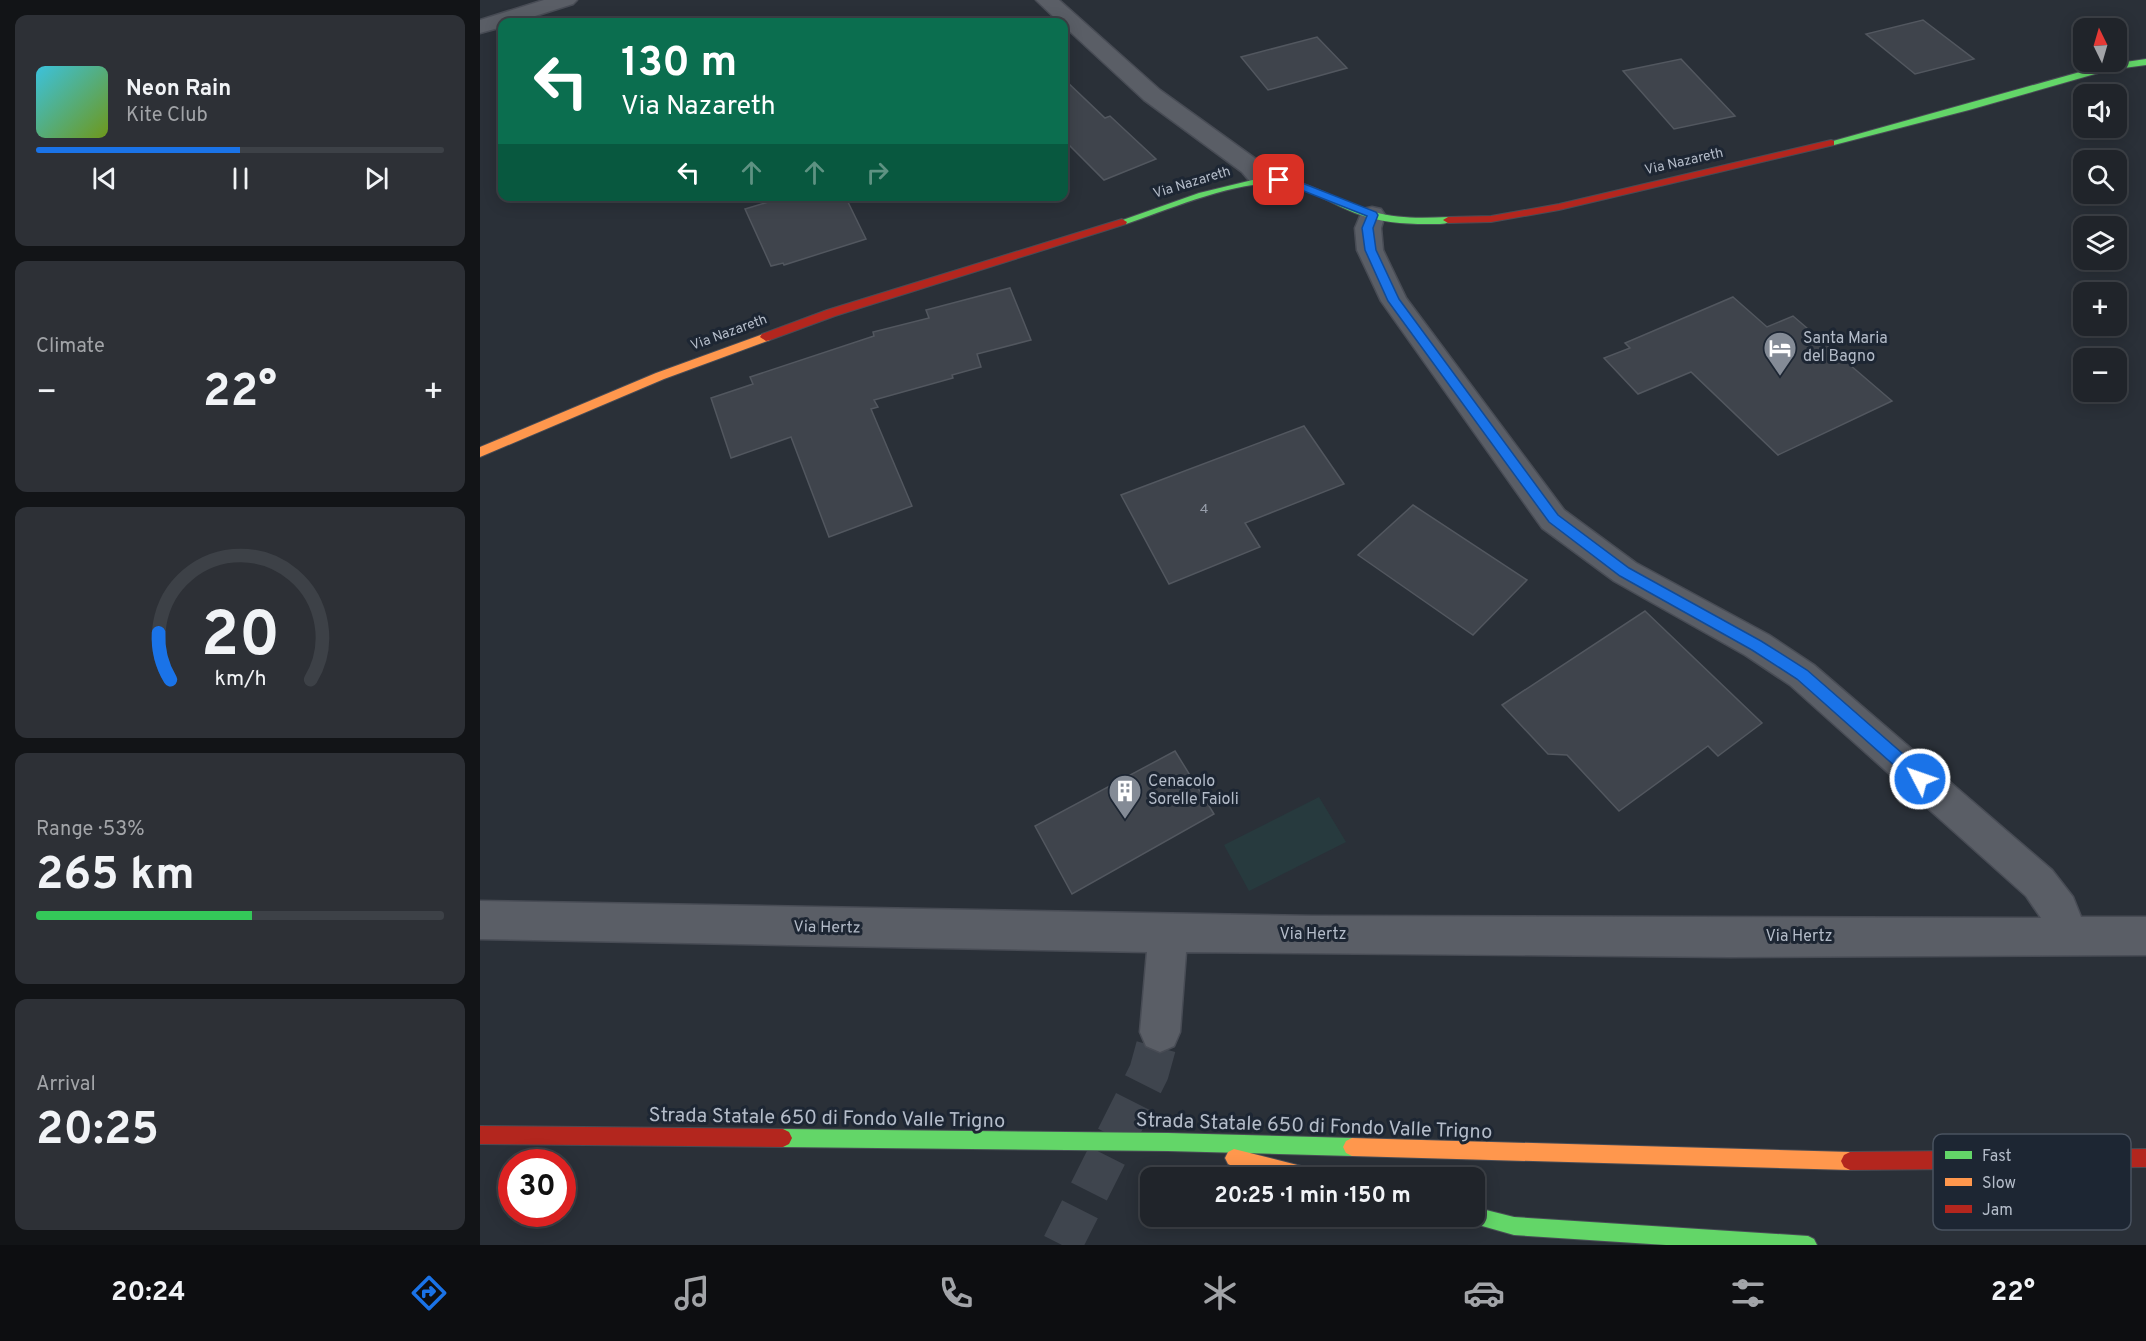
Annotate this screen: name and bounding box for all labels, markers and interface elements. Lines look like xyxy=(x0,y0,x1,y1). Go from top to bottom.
north arrow xyxy=(2073,18,2127,72)
map controls xyxy=(2073,18,2127,402)
text: 130 m xyxy=(621,38,737,91)
icon: left xyxy=(522,42,600,120)
text: Neon Rain xyxy=(126,76,231,103)
button: sound xyxy=(2073,84,2127,138)
text: Via Nazareth xyxy=(621,90,776,124)
text: Kite Club xyxy=(126,103,208,129)
street label: Via Nazareth xyxy=(1643,145,1725,179)
button: search xyxy=(2073,150,2127,204)
pin xyxy=(1253,154,1304,205)
icon: left xyxy=(672,156,705,189)
icon: ahead xyxy=(735,156,768,189)
icon: ahead xyxy=(798,156,831,189)
icon: right xyxy=(861,156,894,189)
icon: previous xyxy=(88,162,121,195)
icon: pause xyxy=(224,162,257,195)
icon: next xyxy=(360,162,393,195)
street label: Via Nazareth xyxy=(1151,163,1233,203)
icon: arrive xyxy=(1262,163,1295,196)
button: layers xyxy=(2073,216,2127,270)
button: + xyxy=(2073,282,2127,336)
street label: Via Nazareth xyxy=(688,311,770,355)
place label: Santa Maria del Bagno xyxy=(1803,329,1888,367)
hotel icon: Santa Maria del Bagno xyxy=(1762,330,1798,377)
text: Climate xyxy=(36,334,105,360)
button: − xyxy=(2073,348,2127,402)
text: 22° xyxy=(203,365,277,422)
text: − xyxy=(36,373,57,415)
text: + xyxy=(423,373,444,415)
house number: 4 xyxy=(1200,501,1208,518)
text: 20 xyxy=(200,599,280,678)
text: km/h xyxy=(214,666,266,693)
position arrow xyxy=(1888,747,1952,811)
place label: Cenacolo Sorelle Faioli xyxy=(1148,772,1239,810)
building icon: Cenacolo Sorelle Faioli xyxy=(1107,773,1143,820)
text: Range · 53% xyxy=(36,817,145,843)
text: 265 km xyxy=(36,848,195,905)
street label: Via Hertz xyxy=(793,917,861,939)
street label: Via Hertz xyxy=(1279,925,1347,945)
street label: Via Hertz xyxy=(1765,927,1833,947)
text: Arrival xyxy=(36,1072,96,1098)
text: 20:25 xyxy=(36,1103,159,1160)
street label: Strada Statale 650 di Fondo Valle Trigno xyxy=(648,1103,1006,1135)
street label: Strada Statale 650 di Fondo Valle Trigno xyxy=(1135,1108,1493,1146)
legend xyxy=(1933,1134,2131,1230)
text: Fast xyxy=(1982,1147,2012,1167)
speed limit sign: 30 xyxy=(498,1149,576,1227)
text: Slow xyxy=(1982,1174,2016,1194)
text: 20:25 · 1 min · 150 m xyxy=(1214,1183,1411,1210)
text: Jam xyxy=(1982,1201,2013,1221)
icon: directions xyxy=(408,1272,450,1314)
icon: music xyxy=(671,1272,713,1314)
icon: phone xyxy=(935,1272,977,1314)
icon: climate xyxy=(1199,1272,1241,1314)
icon: car xyxy=(1463,1272,1505,1314)
icon: filters xyxy=(1727,1272,1769,1314)
text: 20:24 xyxy=(111,1276,186,1310)
text: 22° xyxy=(1991,1276,2035,1310)

